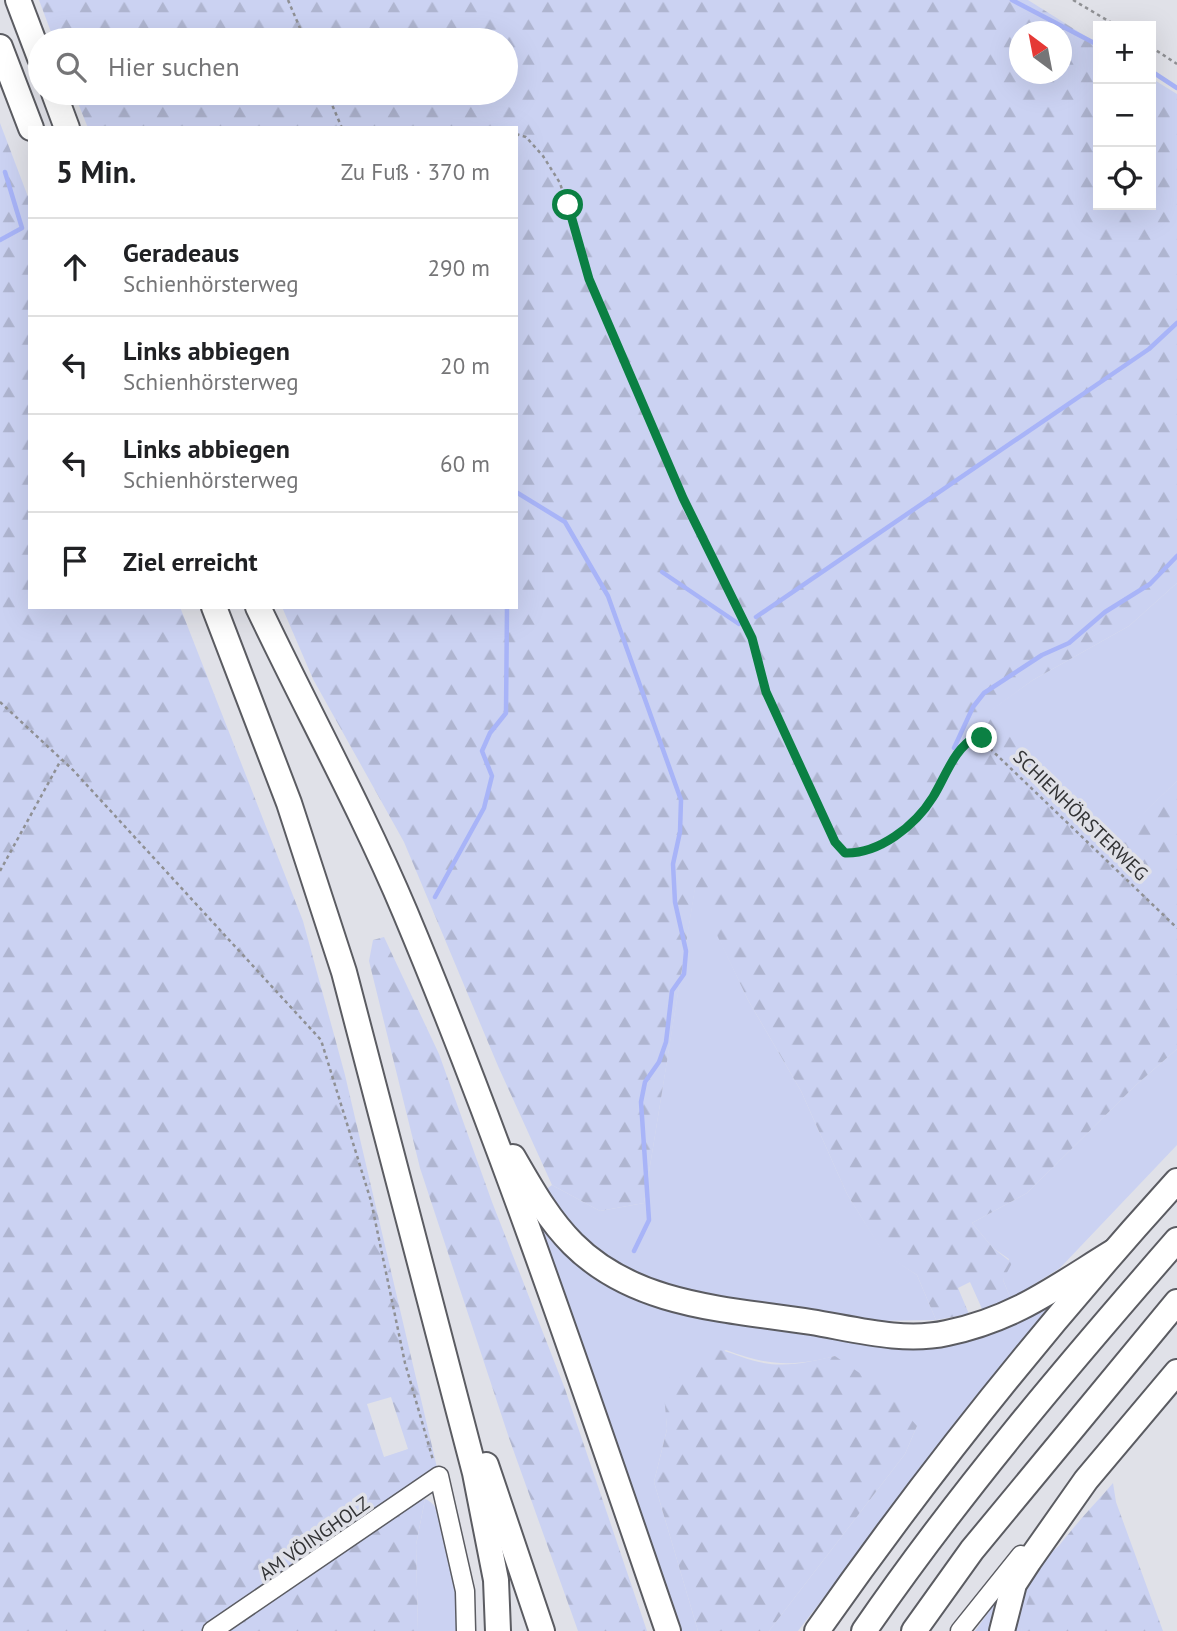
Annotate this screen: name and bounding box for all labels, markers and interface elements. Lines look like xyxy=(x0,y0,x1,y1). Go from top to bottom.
north arrow xyxy=(1009,21,1072,84)
map controls xyxy=(1093,21,1156,210)
button: + xyxy=(1093,21,1156,84)
search box xyxy=(28,28,518,105)
icon: search xyxy=(52,48,90,86)
text: Hier suchen xyxy=(108,50,240,83)
button: − xyxy=(1093,84,1156,147)
button: locate xyxy=(1093,147,1156,210)
text: 5 Min. xyxy=(56,152,136,191)
text: Zu Fuß · 370 m xyxy=(341,157,490,186)
route start xyxy=(552,189,583,220)
text: Geradeaus xyxy=(123,236,239,269)
icon: ahead xyxy=(56,248,94,286)
text: 290 m xyxy=(428,253,490,282)
text: Schienhörsterweg xyxy=(123,269,299,298)
text: Links abbiegen xyxy=(123,334,290,367)
icon: left xyxy=(56,346,94,384)
text: 20 m xyxy=(440,351,490,380)
text: Schienhörsterweg xyxy=(123,367,299,396)
text: Links abbiegen xyxy=(123,432,290,465)
icon: left xyxy=(56,444,94,482)
text: 60 m xyxy=(440,449,490,478)
text: Schienhörsterweg xyxy=(123,465,299,494)
icon: arrive xyxy=(56,542,94,580)
text: Ziel erreicht xyxy=(123,545,258,578)
route end xyxy=(966,722,997,753)
street label: SCHIENHÖRSTERWEG xyxy=(1009,744,1153,886)
street label: AM VÖINGHOLZ xyxy=(254,1491,374,1585)

